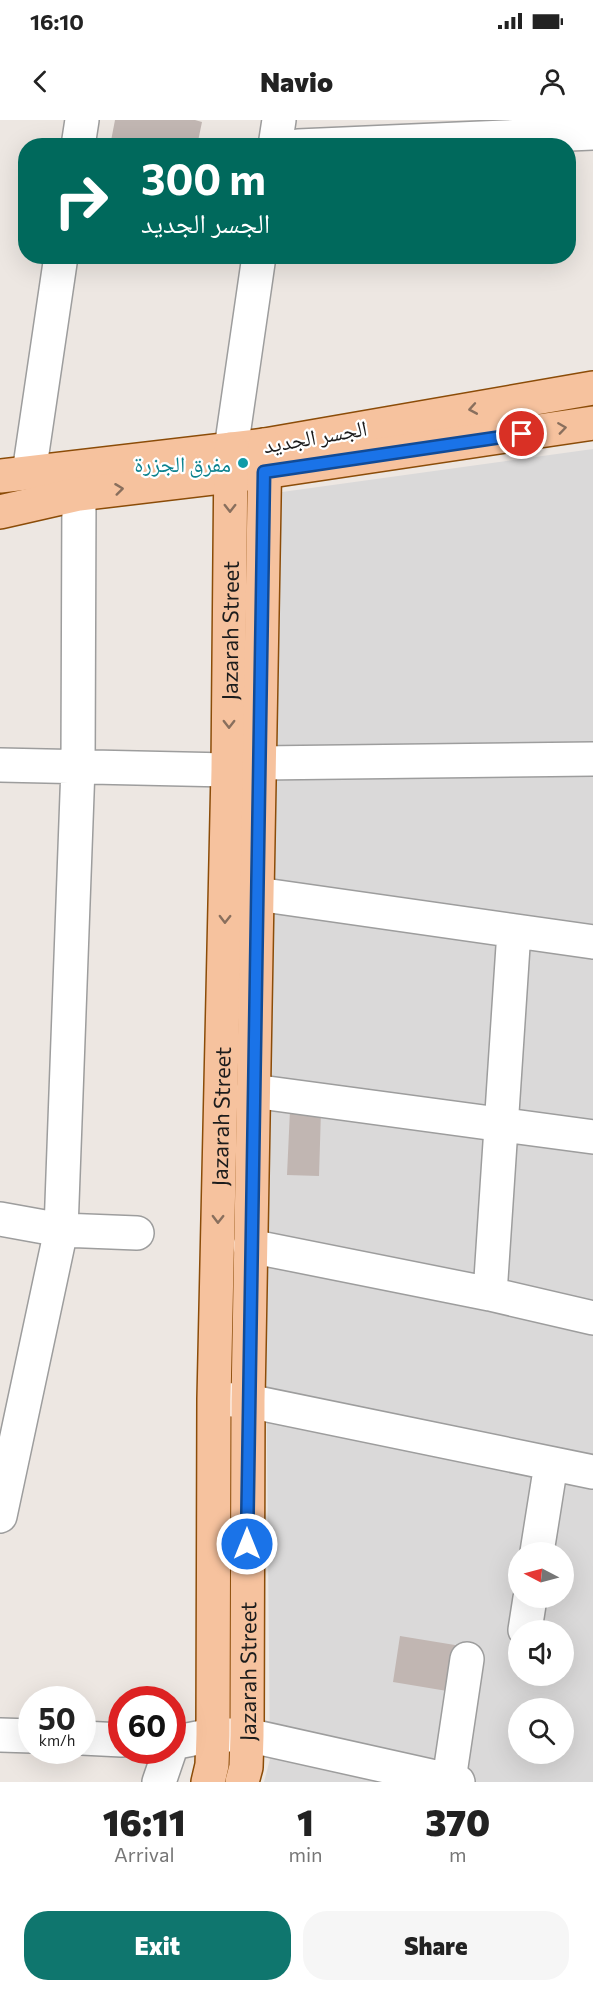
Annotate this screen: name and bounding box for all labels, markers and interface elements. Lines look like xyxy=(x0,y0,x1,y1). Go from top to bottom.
text: 16:10 xyxy=(30,8,84,35)
icon: back xyxy=(24,65,57,98)
text: Navio xyxy=(260,65,333,98)
icon: person xyxy=(536,65,569,98)
text: 300 m xyxy=(141,152,266,204)
icon: right xyxy=(42,162,120,240)
text: الجسر الجديد xyxy=(141,206,270,239)
one-way arrow xyxy=(469,402,478,414)
pin xyxy=(496,408,547,459)
street label: الجسر الجديد xyxy=(261,414,369,458)
icon: arrive xyxy=(505,417,538,450)
one-way arrow xyxy=(557,422,567,434)
place label: مفرق الجزرة xyxy=(134,450,231,478)
marker: مفرق الجزرة xyxy=(236,456,250,470)
one-way arrow xyxy=(115,483,124,496)
one-way arrow xyxy=(224,503,236,512)
street label: Jazarah Street xyxy=(215,561,243,701)
one-way arrow xyxy=(223,719,235,728)
one-way arrow xyxy=(219,914,231,923)
street label: Jazarah Street xyxy=(205,1047,235,1187)
one-way arrow xyxy=(212,1214,224,1223)
position arrow xyxy=(215,1512,279,1576)
north arrow xyxy=(508,1542,574,1608)
map controls xyxy=(508,1542,574,1764)
street label: Jazarah Street xyxy=(233,1602,261,1742)
button: sound xyxy=(508,1620,574,1686)
speed limit sign: 60 xyxy=(108,1686,186,1764)
button: search xyxy=(508,1698,574,1764)
text: 50 xyxy=(38,1699,76,1736)
text: km/h xyxy=(39,1731,75,1749)
text: 16:11 xyxy=(103,1799,186,1843)
text: 1 xyxy=(297,1799,314,1843)
text: 370 xyxy=(425,1799,490,1843)
text: Arrival xyxy=(114,1842,174,1866)
text: min xyxy=(288,1842,323,1866)
text: m xyxy=(449,1842,466,1866)
button: Exit xyxy=(24,1911,291,1980)
button: Share xyxy=(303,1911,569,1980)

